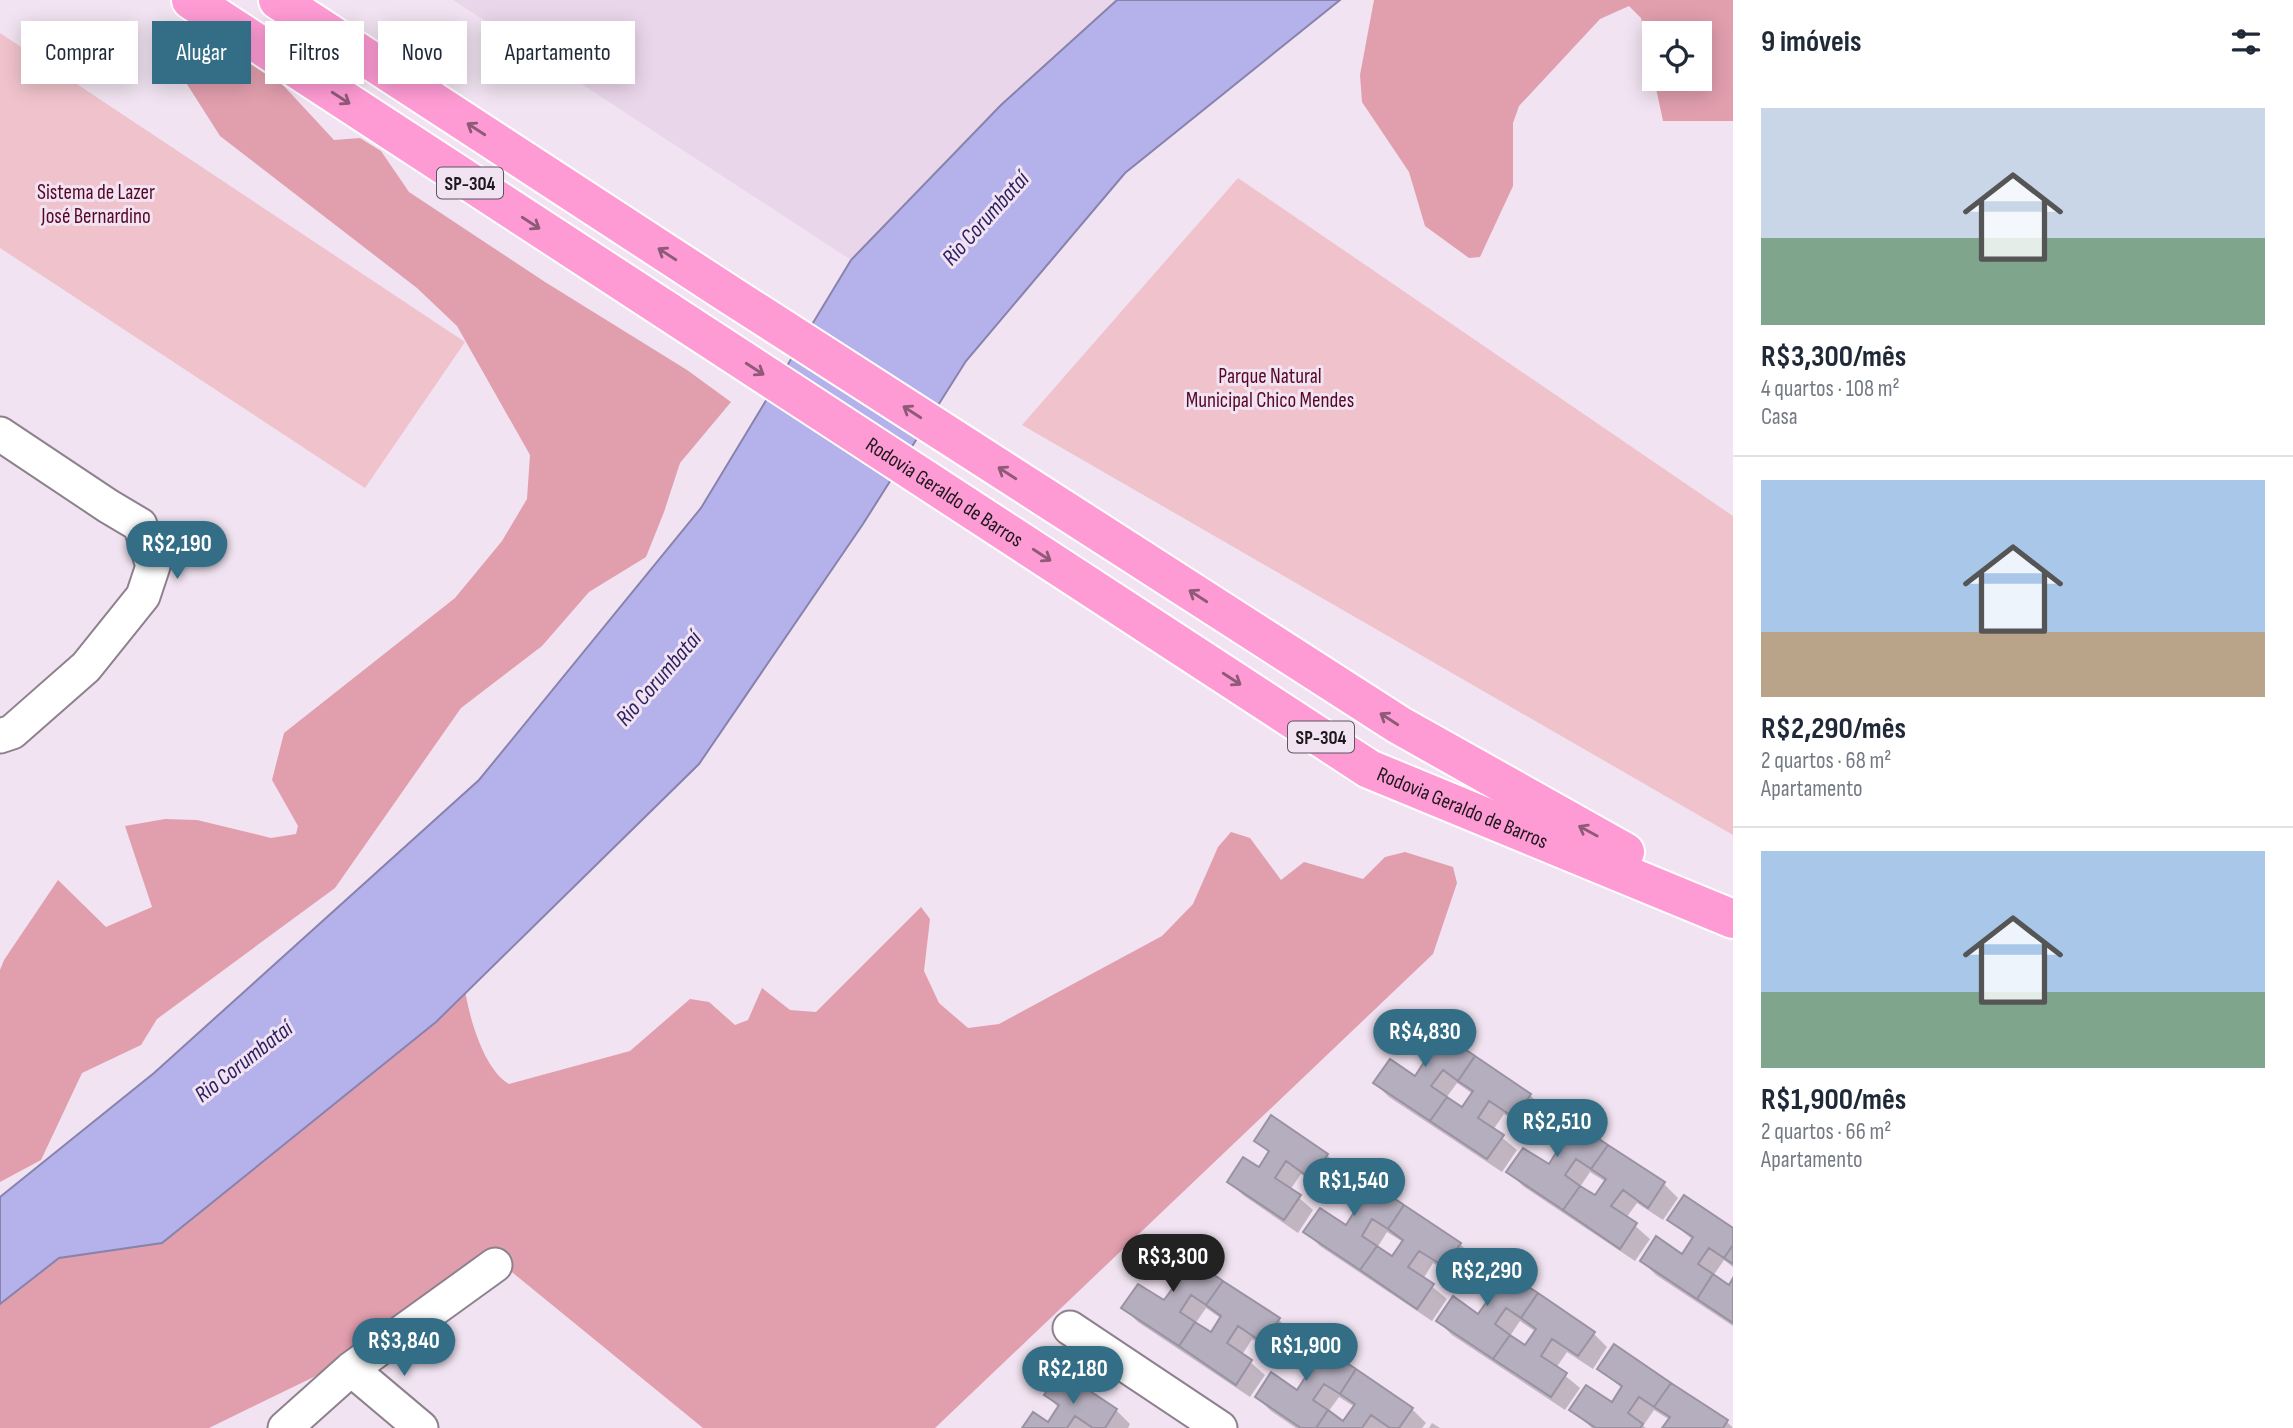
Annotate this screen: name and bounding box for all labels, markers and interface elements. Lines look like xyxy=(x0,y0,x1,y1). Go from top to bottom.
chip: Comprar xyxy=(21,21,138,84)
chip: Alugar xyxy=(152,21,251,84)
chip: Filtros xyxy=(265,21,364,84)
chip: Novo xyxy=(378,21,467,84)
chip: Apartamento xyxy=(481,21,635,84)
map controls xyxy=(1642,21,1712,91)
button: locate xyxy=(1642,21,1712,91)
icon: filters xyxy=(2227,23,2265,61)
text: 9 imóveis xyxy=(1761,24,1861,60)
one-way arrow xyxy=(330,91,350,105)
one-way arrow xyxy=(467,122,486,137)
icon: home xyxy=(1950,154,2076,280)
water label: Rio Corumbataí xyxy=(936,165,1036,271)
road number: SP-304 xyxy=(437,168,503,198)
park label: Sistema de Lazer José Bernardino xyxy=(37,180,155,229)
one-way arrow xyxy=(521,215,540,230)
one-way arrow xyxy=(657,247,677,261)
text: R$3,300/mês xyxy=(1761,339,1906,375)
one-way arrow xyxy=(744,362,764,376)
park label: Parque Natural Municipal Chico Mendes xyxy=(1186,364,1354,413)
text: 4 quartos · 108 m² xyxy=(1761,375,1900,403)
text: Casa xyxy=(1761,403,1798,431)
one-way arrow xyxy=(903,405,922,420)
street label: Rodovia Geraldo de Barros xyxy=(861,432,1028,553)
one-way arrow xyxy=(997,466,1017,480)
pin: R$2,190 xyxy=(112,522,242,581)
icon: home xyxy=(1950,526,2076,652)
text: R$2,190 xyxy=(142,530,212,558)
one-way arrow xyxy=(1032,548,1051,562)
one-way arrow xyxy=(1189,589,1208,604)
water label: Rio Corumbataí xyxy=(610,624,709,732)
one-way arrow xyxy=(1222,673,1242,687)
text: R$2,290/mês xyxy=(1761,711,1906,747)
one-way arrow xyxy=(1380,712,1400,726)
road number: SP-304 xyxy=(1288,722,1354,752)
text: 2 quartos · 68 m² xyxy=(1761,747,1891,775)
street label: Rodovia Geraldo de Barros xyxy=(1373,762,1552,854)
text: Apartamento xyxy=(1761,775,1863,803)
one-way arrow xyxy=(1578,824,1598,838)
icon: home xyxy=(1950,897,2076,1023)
pin: R$4,830 xyxy=(1360,1010,1490,1069)
water label: Rio Corumbataí xyxy=(189,1014,300,1109)
text: R$4,830 xyxy=(1389,1018,1461,1046)
text: R$1,900/mês xyxy=(1761,1082,1906,1118)
pin: R$2,510 xyxy=(1492,1100,1622,1159)
text: R$2,510 xyxy=(1523,1108,1591,1136)
text: 2 quartos · 66 m² xyxy=(1761,1118,1891,1146)
text: Apartamento xyxy=(1761,1146,1863,1174)
pin: R$1,540 xyxy=(1289,1158,1419,1218)
text: R$1,540 xyxy=(1319,1167,1389,1195)
pin: R$3,300 xyxy=(1108,1234,1238,1294)
text: R$3,300 xyxy=(1138,1243,1208,1271)
pin: R$2,290 xyxy=(1422,1248,1552,1308)
text: R$2,290 xyxy=(1452,1257,1522,1285)
pin: R$3,840 xyxy=(339,1318,469,1378)
pin: R$1,900 xyxy=(1241,1324,1371,1383)
text: R$3,840 xyxy=(368,1327,440,1355)
text: R$1,900 xyxy=(1271,1332,1341,1360)
pin: R$2,180 xyxy=(1008,1346,1138,1406)
text: R$2,180 xyxy=(1038,1355,1108,1383)

